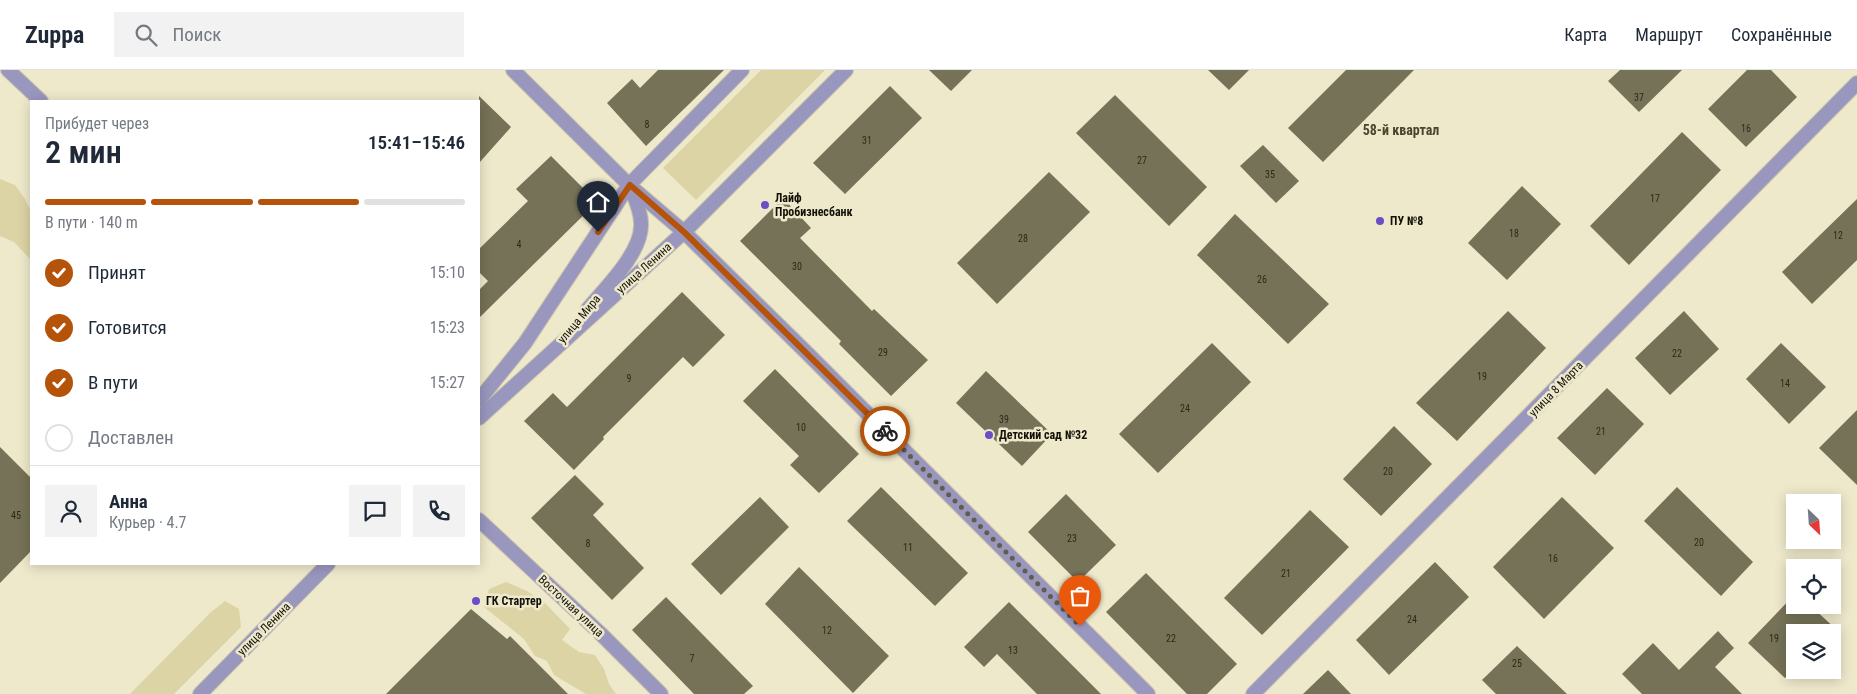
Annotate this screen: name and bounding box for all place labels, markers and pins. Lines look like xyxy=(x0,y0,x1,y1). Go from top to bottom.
pin xyxy=(577,181,619,232)
place label: Лайф Пробизнесбанк xyxy=(775,191,853,219)
marker: Лайф Пробизнесбанк xyxy=(759,199,771,211)
place label: ПУ №8 xyxy=(1390,214,1423,228)
marker: ПУ №8 xyxy=(1374,215,1386,227)
place label: Детский сад №32 xyxy=(999,428,1087,442)
marker: Детский сад №32 xyxy=(983,429,995,441)
pin xyxy=(1059,575,1101,626)
place label: ГК Стартер xyxy=(486,594,542,608)
marker: ГК Стартер xyxy=(470,595,482,607)

